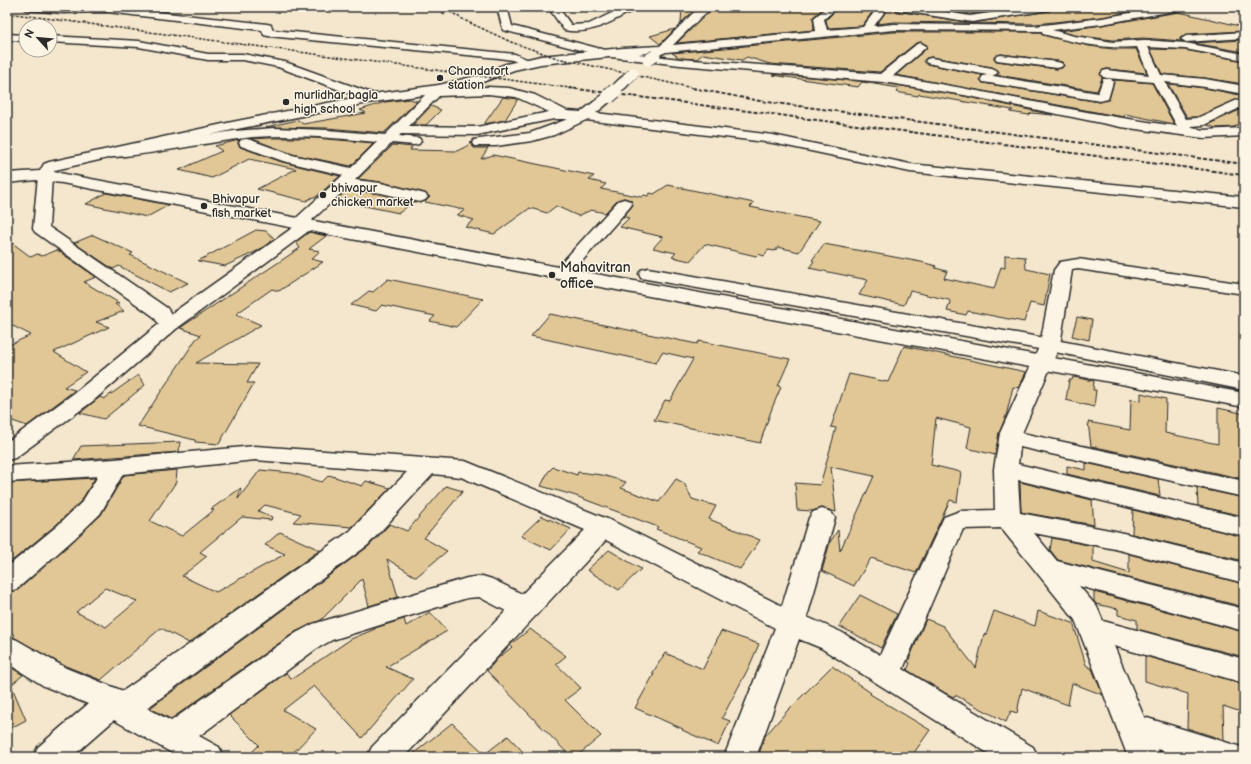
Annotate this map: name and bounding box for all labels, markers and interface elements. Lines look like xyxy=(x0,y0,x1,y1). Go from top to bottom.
north arrow xyxy=(18,18,58,58)
text: N xyxy=(22,27,37,40)
place label: Chandafort station xyxy=(448,64,509,93)
marker: Chandafort station xyxy=(435,73,445,83)
place label: murlidhar bagla high school xyxy=(294,88,378,117)
marker: murlidhar bagla high school xyxy=(281,97,291,107)
place label: bhivapur chicken market xyxy=(331,181,414,210)
marker: bhivapur chicken market xyxy=(318,190,328,200)
place label: Bhivapur fish market xyxy=(212,192,271,221)
marker: Bhivapur fish market xyxy=(199,201,209,211)
place label: Mahavitran office xyxy=(560,259,631,292)
marker: Mahavitran office xyxy=(547,270,557,280)

